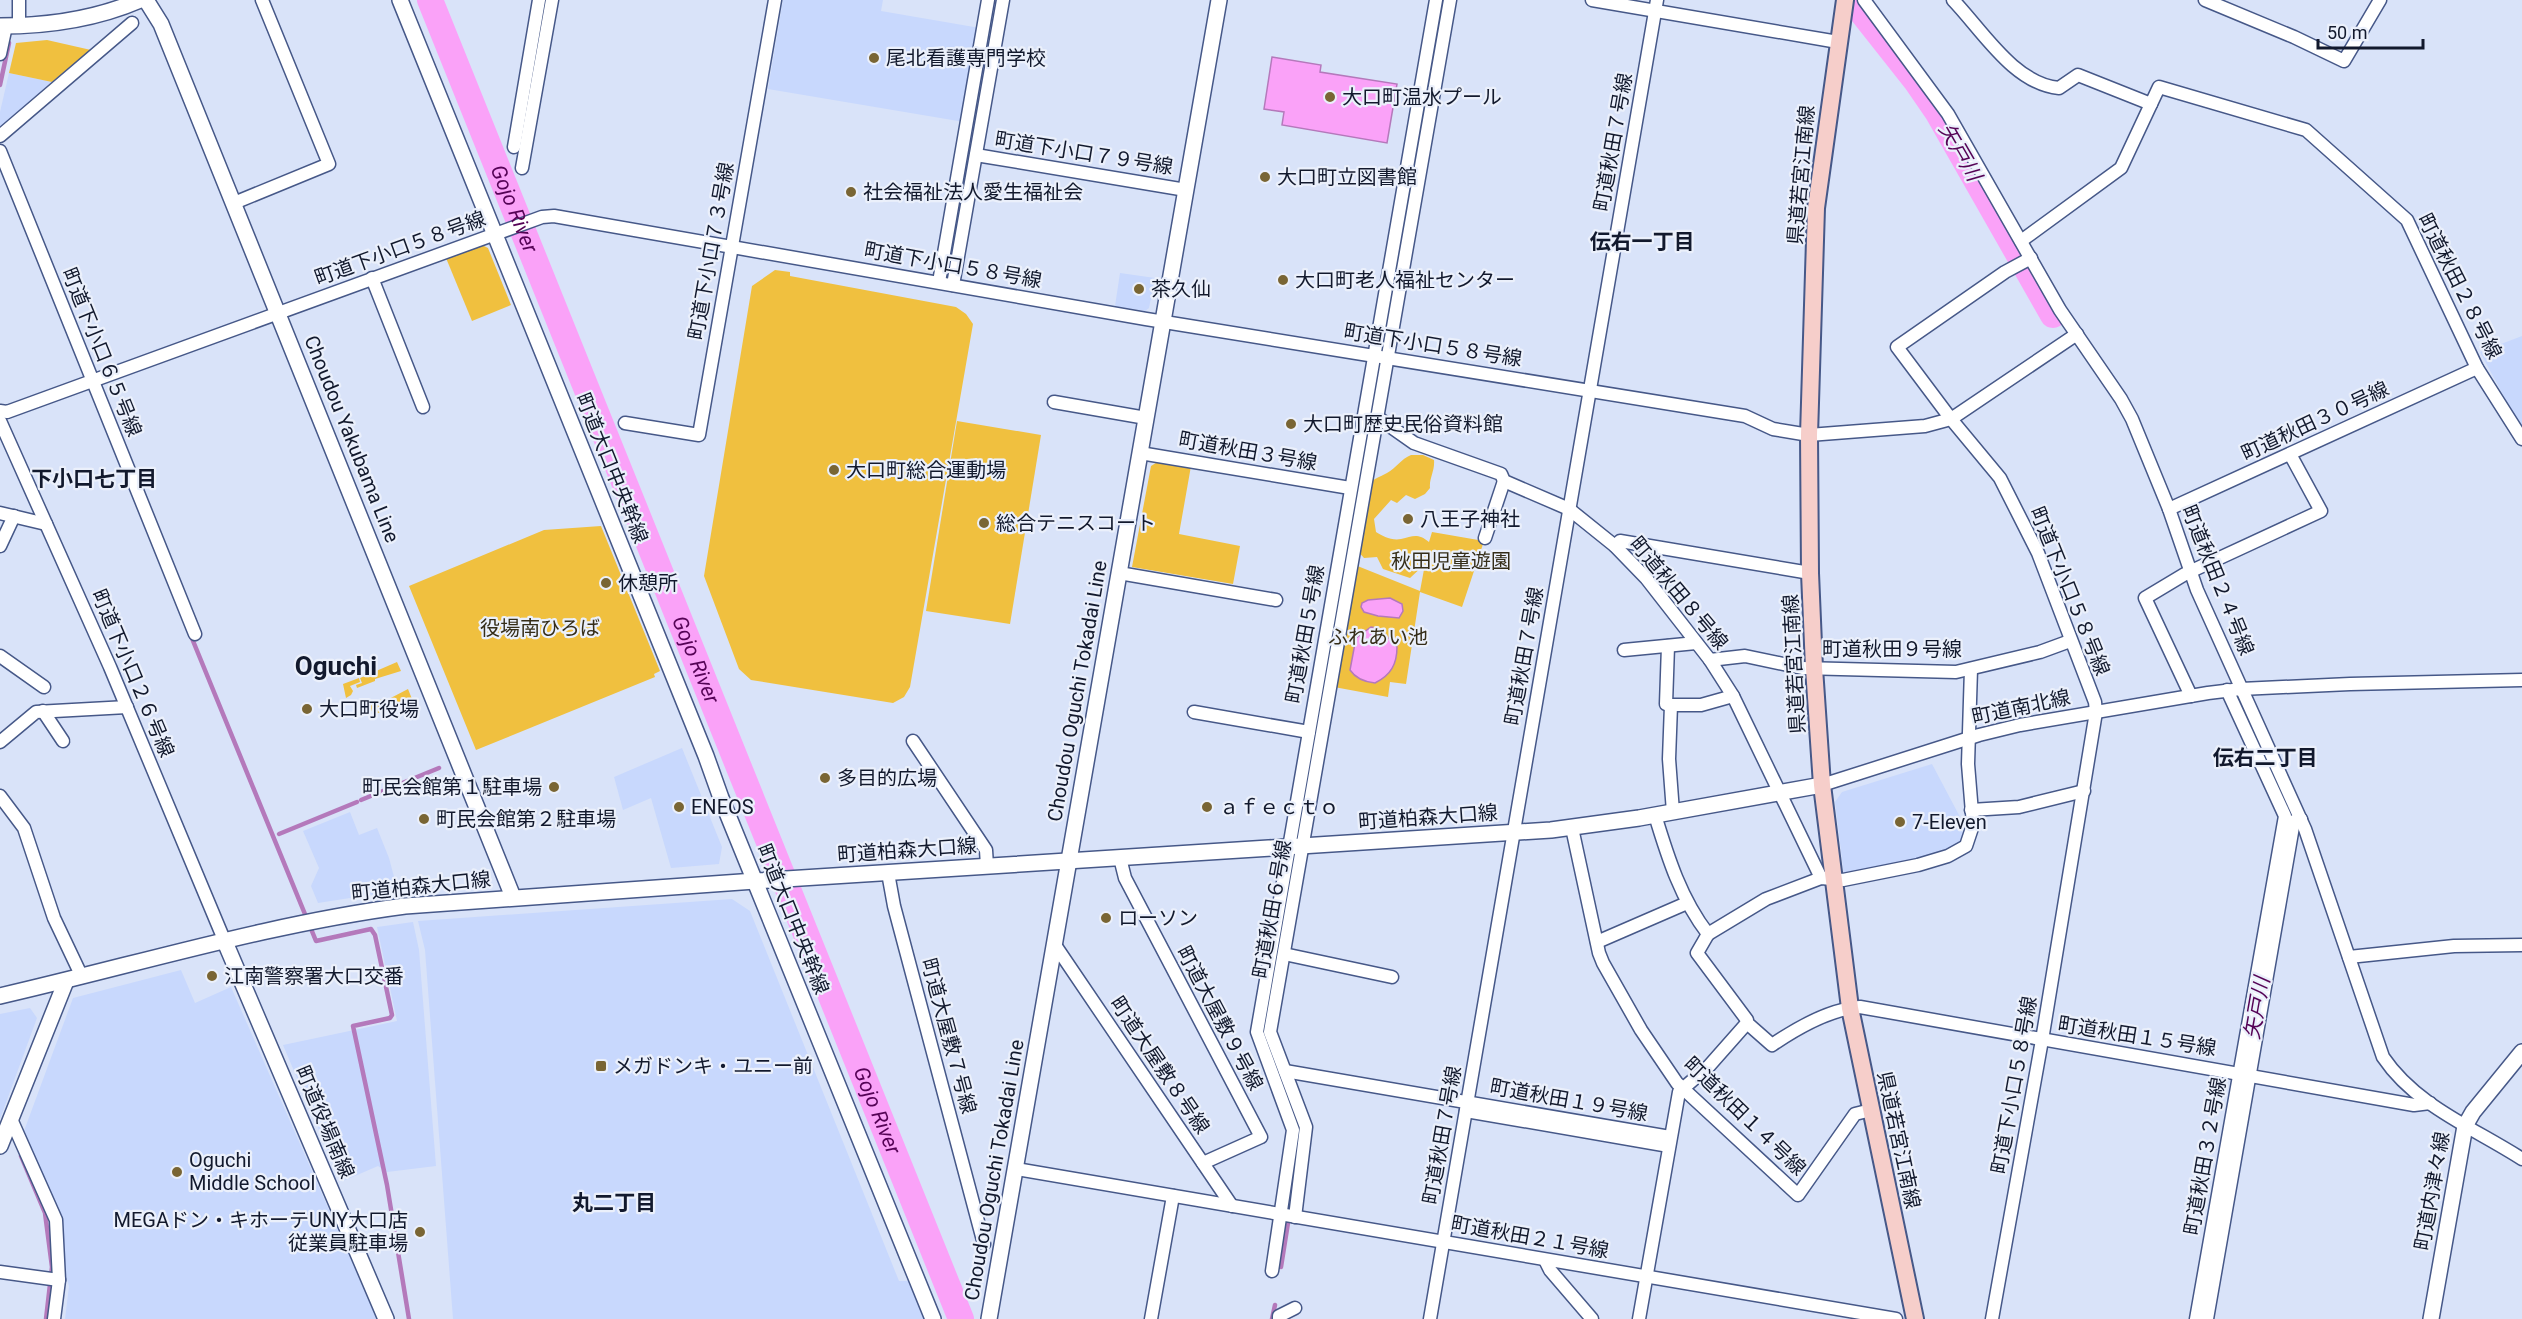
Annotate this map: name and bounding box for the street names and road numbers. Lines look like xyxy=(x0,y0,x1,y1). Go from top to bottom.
street label: 町道秋田７号線 xyxy=(1589,71,1637,213)
street label: 県道若宮江南線 xyxy=(1783,104,1819,246)
street label: 町道下小口７９号線 xyxy=(993,127,1175,179)
street label: 町道下小口７３号線 xyxy=(684,160,738,342)
street label: 町道下小口５８号線 xyxy=(311,206,489,290)
street label: 町道秋田２８号線 xyxy=(2413,209,2507,363)
street label: 町道下小口５８号線 xyxy=(862,238,1044,292)
street label: 町道下小口６５号線 xyxy=(57,264,147,440)
street label: 町道下小口５８号線 xyxy=(1342,319,1524,371)
street label: Choudou Yakubama Line xyxy=(299,332,405,546)
street label: 町道秋田３０号線 xyxy=(2237,376,2393,466)
street label: 町道大口中央幹線 xyxy=(571,389,653,547)
street label: 町道秋田３号線 xyxy=(1177,427,1319,475)
street label: 町道秋田２４号線 xyxy=(2177,501,2259,659)
street label: 町道下小口５８号線 xyxy=(2025,503,2115,679)
street label: 町道秋田８号線 xyxy=(1625,532,1733,654)
street label: Choudou Oguchi Tokadai Line xyxy=(1042,559,1112,823)
street label: 町道秋田５号線 xyxy=(1281,563,1329,705)
street label: 町道下小口２６号線 xyxy=(87,585,179,761)
street label: 町道秋田７号線 xyxy=(1500,585,1548,727)
street label: 県道若宮江南線 xyxy=(1778,593,1810,735)
street label: 町道秋田９号線 xyxy=(1822,637,1962,661)
street label: 町道南北線 xyxy=(1970,685,2072,729)
street label: 町道柏森大口線 xyxy=(1357,800,1499,834)
street label: 町道柏森大口線 xyxy=(836,833,978,867)
street label: 町道秋田６号線 xyxy=(1248,838,1296,980)
street label: 町道大口中央幹線 xyxy=(752,840,834,998)
street label: 町道柏森大口線 xyxy=(350,867,492,905)
street label: 町道大屋敷９号線 xyxy=(1172,942,1268,1094)
street label: 町道大屋敷７号線 xyxy=(917,956,981,1116)
street label: 町道大屋敷８号線 xyxy=(1105,992,1215,1138)
street label: 町道下小口５８号線 xyxy=(1987,994,2041,1176)
street label: 町道秋田１５号線 xyxy=(2056,1012,2218,1060)
street label: Choudou Oguchi Tokadai Line xyxy=(959,1038,1029,1302)
street label: 町道秋田１４号線 xyxy=(1679,1052,1811,1180)
street label: 町道役場南線 xyxy=(291,1062,359,1182)
street label: 町道秋田７号線 xyxy=(1418,1064,1466,1206)
street label: 県道若宮江南線 xyxy=(1873,1069,1925,1211)
street label: 町道秋田１９号線 xyxy=(1488,1074,1650,1126)
street label: 町道秋田３２号線 xyxy=(2179,1075,2231,1237)
street label: 町道内津々線 xyxy=(2410,1130,2454,1252)
street label: 町道秋田２１号線 xyxy=(1449,1211,1611,1263)

